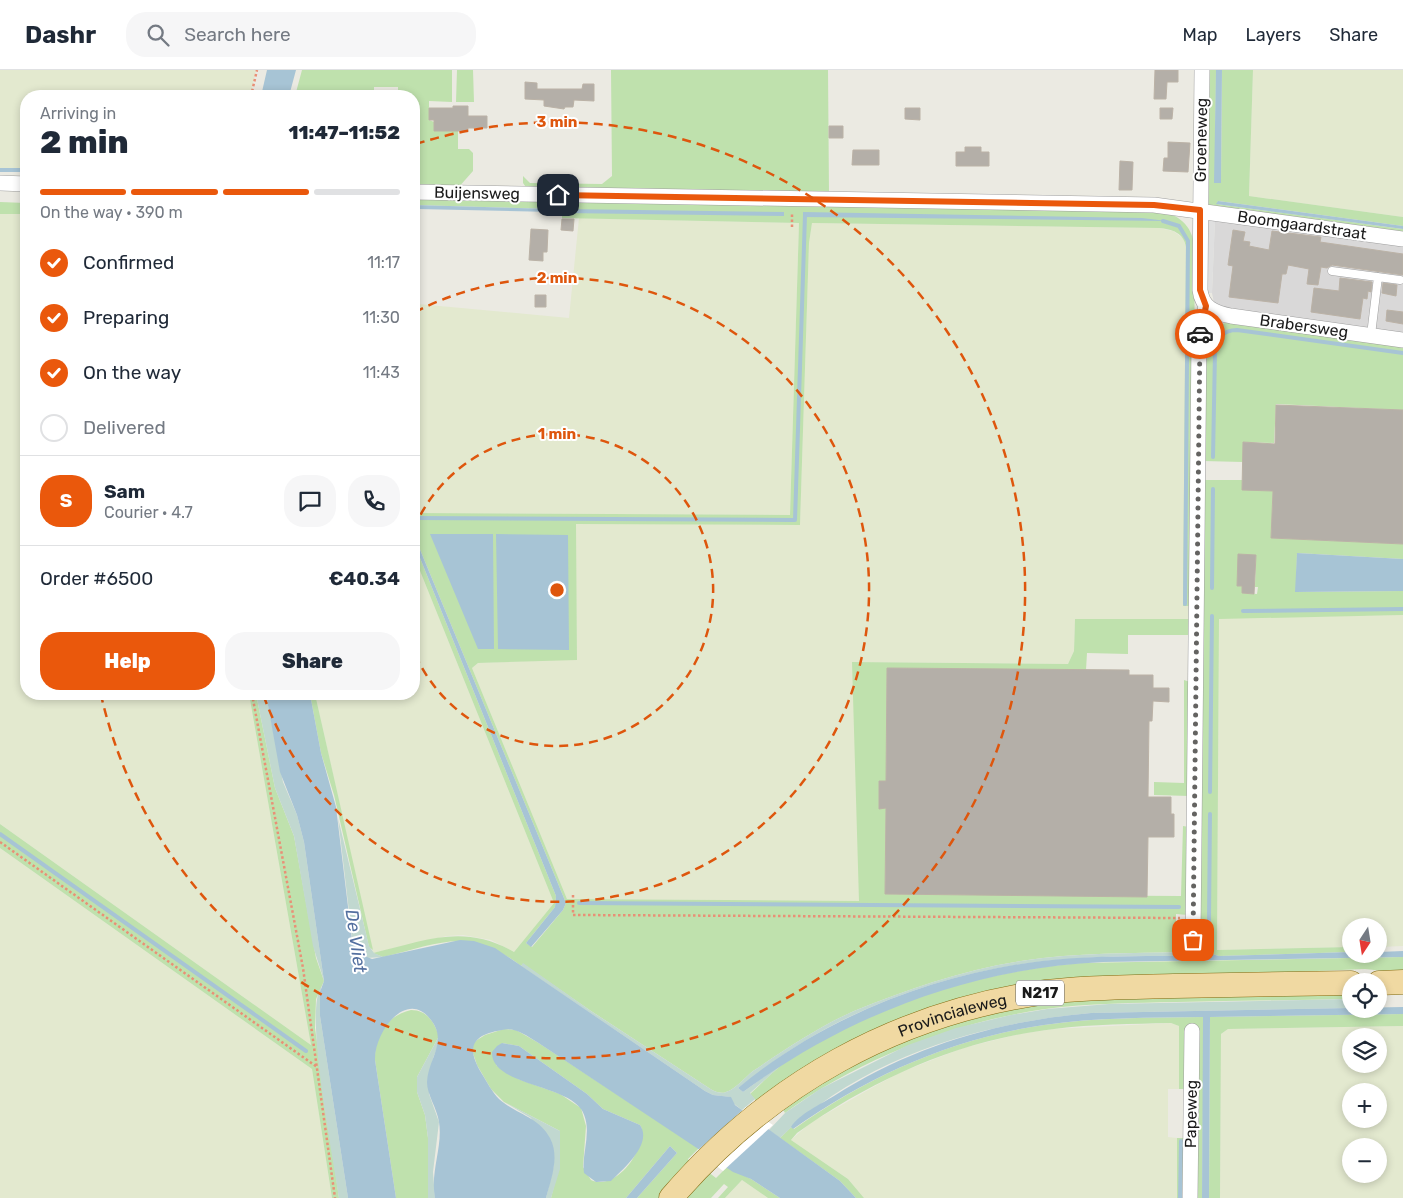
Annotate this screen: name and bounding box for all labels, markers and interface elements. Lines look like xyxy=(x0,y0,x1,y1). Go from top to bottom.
search box xyxy=(126,12,476,57)
text: Dashr xyxy=(25,21,96,49)
icon: search xyxy=(144,21,172,49)
text: Search here xyxy=(184,23,291,46)
text: Map xyxy=(1183,24,1218,46)
text: Layers xyxy=(1246,24,1301,46)
text: Share xyxy=(1329,24,1378,46)
street label: Groeneweg xyxy=(1191,98,1211,182)
text: Arriving in xyxy=(40,104,116,123)
text: 3 min xyxy=(537,113,577,131)
text: 11:47–11:52 xyxy=(289,121,400,144)
text: 2 min xyxy=(40,123,129,161)
pin xyxy=(537,174,579,216)
icon: home xyxy=(544,181,572,209)
street label: Buijensweg xyxy=(434,183,520,203)
text: On the way · 390 m xyxy=(40,203,183,222)
street label: Boomgaardstraat xyxy=(1236,207,1368,243)
icon: check xyxy=(40,249,68,277)
text: Confirmed xyxy=(83,251,174,274)
text: 11:17 xyxy=(367,253,400,272)
text: 2 min xyxy=(537,269,577,287)
icon: check xyxy=(40,304,68,332)
text: Preparing xyxy=(83,306,169,329)
text: 11:30 xyxy=(362,308,400,327)
courier xyxy=(1175,309,1225,359)
street label: Brabersweg xyxy=(1259,310,1349,342)
icon: car xyxy=(1186,320,1214,348)
icon: check xyxy=(40,359,68,387)
text: On the way xyxy=(83,361,181,384)
text: 11:43 xyxy=(363,363,400,382)
text: Delivered xyxy=(83,416,166,439)
text: 1 min xyxy=(538,425,576,443)
button: chat xyxy=(284,475,336,527)
button: phone xyxy=(348,475,400,527)
text: Sam xyxy=(104,480,145,503)
text: S xyxy=(60,489,72,512)
text: Courier · 4.7 xyxy=(104,503,193,522)
text: Order #6500 xyxy=(40,567,153,590)
text: €40.34 xyxy=(328,567,400,590)
centre of rings xyxy=(548,581,566,599)
button: Help xyxy=(40,632,215,690)
button: Share xyxy=(225,632,400,690)
water label: De Vliet xyxy=(341,908,371,975)
north arrow xyxy=(1342,918,1388,962)
map controls xyxy=(1342,918,1387,1183)
pin xyxy=(1172,919,1214,961)
icon: bag xyxy=(1179,926,1207,954)
button: locate xyxy=(1342,973,1387,1018)
road number: N217 xyxy=(1016,980,1064,1006)
street label: Provincialeweg xyxy=(895,990,1008,1040)
button: layers xyxy=(1342,1028,1387,1073)
street label: Papeweg xyxy=(1181,1080,1201,1148)
button: + xyxy=(1342,1083,1387,1128)
button: − xyxy=(1342,1138,1387,1183)

